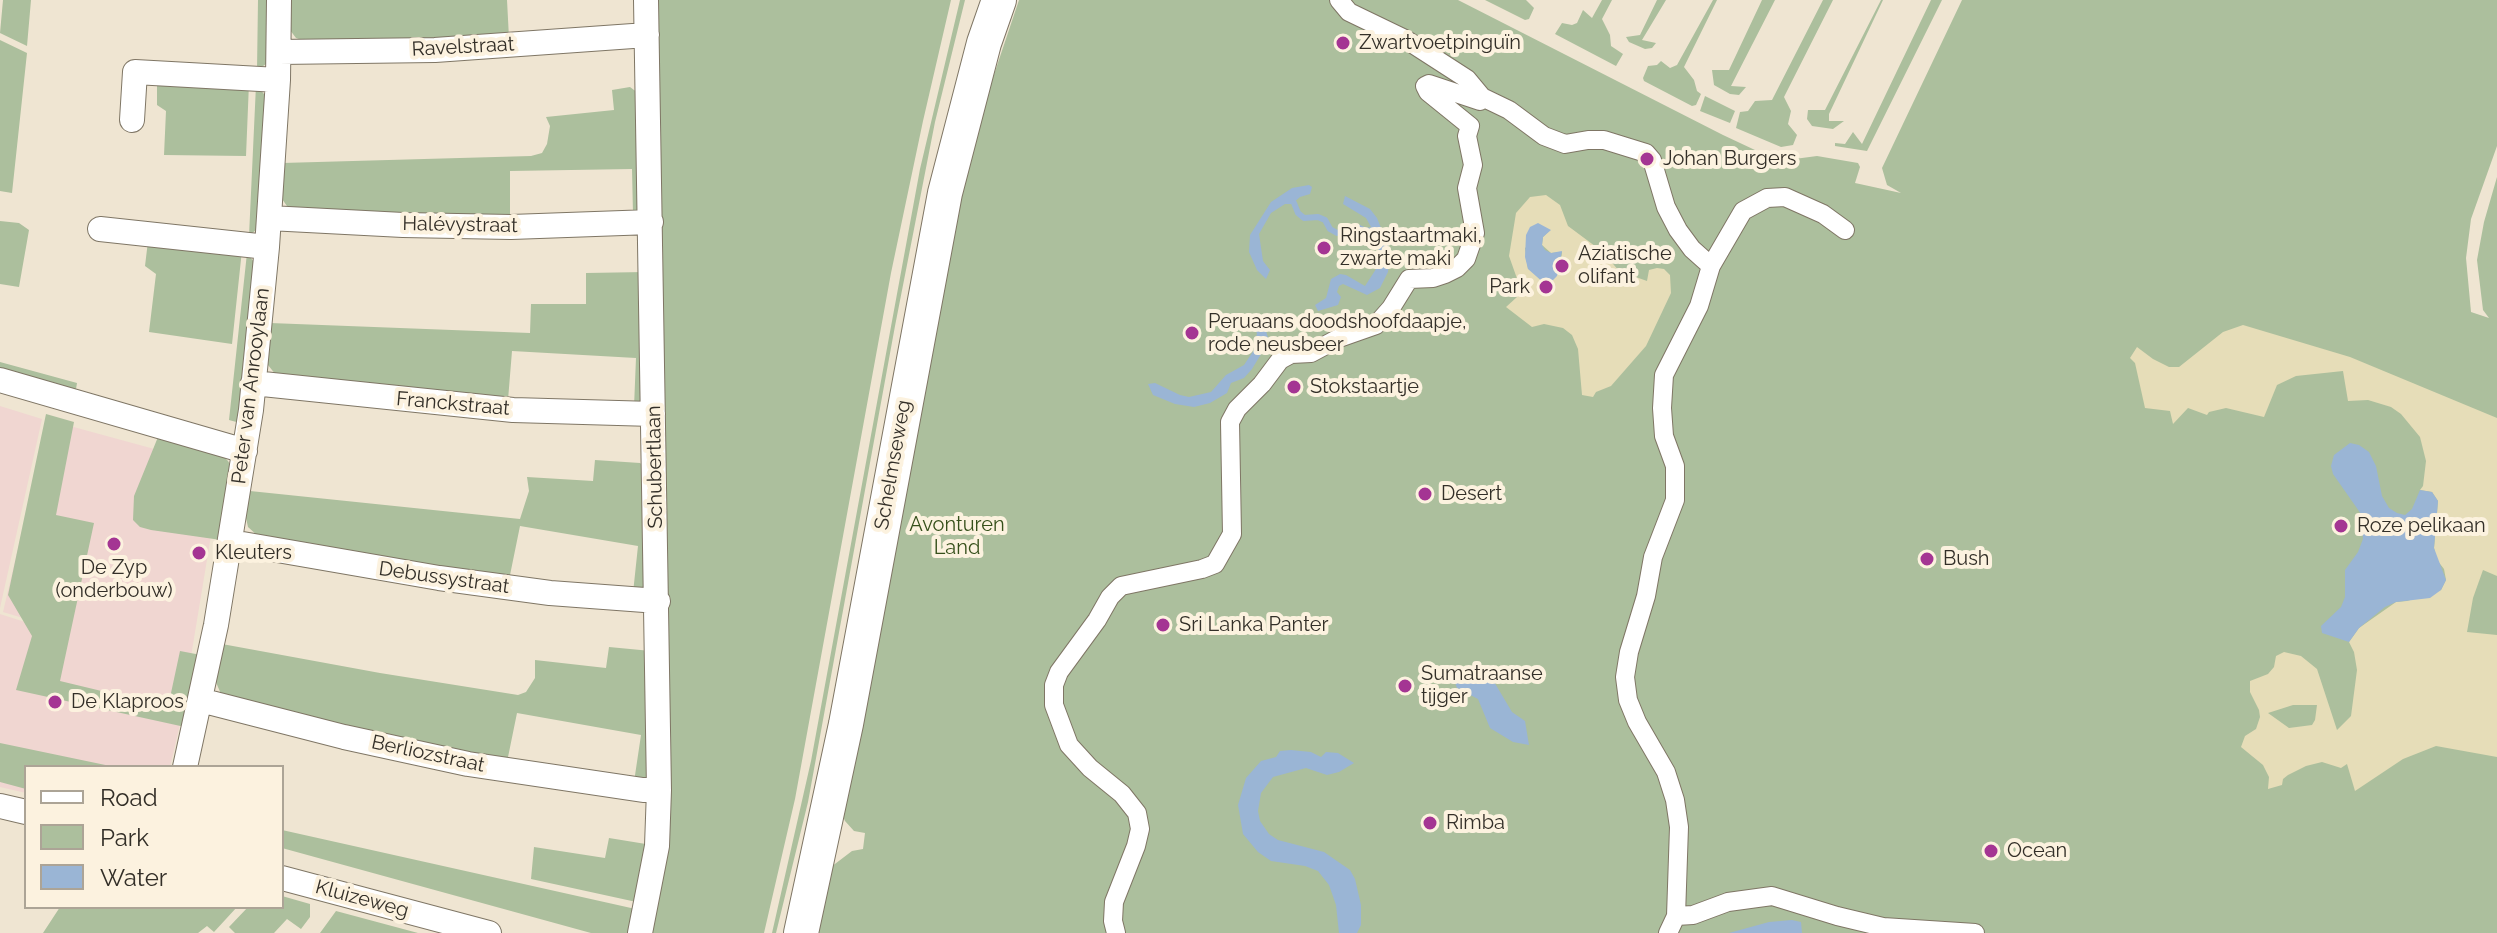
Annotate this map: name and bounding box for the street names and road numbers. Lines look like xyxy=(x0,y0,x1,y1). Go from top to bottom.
street label: Ravelstraat xyxy=(411,32,515,62)
street label: Halévystraat xyxy=(402,212,518,238)
street label: Peter van Anrooylaan xyxy=(227,287,275,485)
street label: Franckstraat xyxy=(395,387,511,421)
street label: Schelmseweg xyxy=(870,398,916,532)
street label: Schubertlaan xyxy=(642,405,668,529)
street label: Debussystraat xyxy=(377,557,511,599)
street label: Berliozstraat xyxy=(369,730,487,778)
street label: Kluizeweg xyxy=(313,875,411,923)

